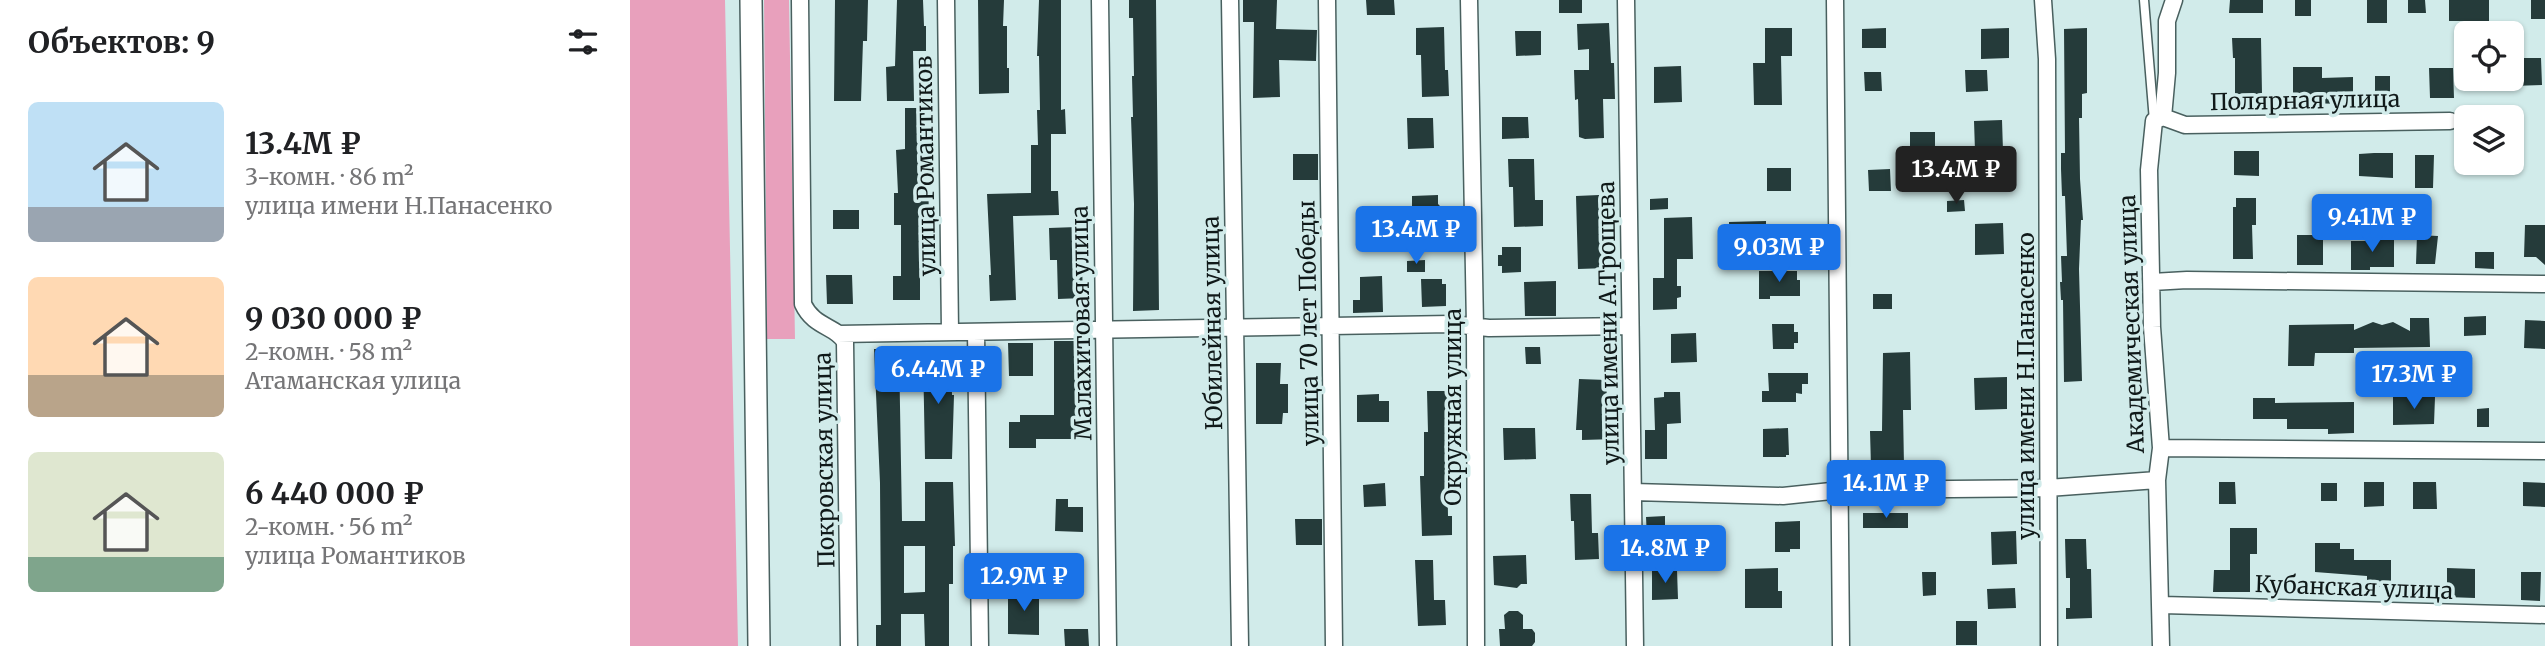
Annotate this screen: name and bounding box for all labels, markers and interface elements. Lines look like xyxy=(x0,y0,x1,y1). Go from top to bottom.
map controls xyxy=(2454,21,2524,175)
button: locate xyxy=(2454,21,2524,91)
text: Объектов: 9 xyxy=(28,23,215,61)
icon: filters xyxy=(564,23,602,61)
street label: улица Романтиков xyxy=(909,56,941,276)
street label: Полярная улица xyxy=(2209,84,2401,116)
button: layers xyxy=(2454,105,2524,175)
text: 13.4M ₽ xyxy=(245,124,361,162)
icon: home xyxy=(84,130,168,214)
pin: 13.4M ₽ xyxy=(1891,146,2021,206)
text: 13.4M ₽ xyxy=(1912,154,2000,183)
text: 3-комн. · 86 m² xyxy=(245,162,414,191)
street label: улица имени А.Трощева xyxy=(1591,181,1625,465)
text: улица имени Н.Панасенко xyxy=(245,191,552,220)
street label: Академическая улица xyxy=(2112,194,2150,455)
pin: 9.41M ₽ xyxy=(2307,194,2437,254)
street label: улица 70 лет Победы xyxy=(1291,200,1325,446)
text: 9.41M ₽ xyxy=(2328,202,2416,231)
street label: Малахитовая улица xyxy=(1064,205,1098,441)
pin: 13.4M ₽ xyxy=(1351,206,1481,266)
text: 13.4M ₽ xyxy=(1372,214,1460,243)
street label: Юбилейная улица xyxy=(1196,216,1228,430)
pin: 9.03M ₽ xyxy=(1714,224,1844,284)
text: 9.03M ₽ xyxy=(1733,232,1825,261)
street label: улица имени Н.Панасенко xyxy=(2011,232,2040,540)
text: 9 030 000 ₽ xyxy=(245,299,422,337)
icon: home xyxy=(84,305,168,389)
street label: Окружная улица xyxy=(1438,308,1467,506)
text: 2-комн. · 58 m² xyxy=(245,337,412,366)
pin: 6.44M ₽ xyxy=(873,346,1003,406)
street label: Покровская улица xyxy=(808,352,840,568)
pin: 17.3M ₽ xyxy=(2349,352,2479,411)
text: 6.44M ₽ xyxy=(891,354,985,383)
text: 17.3M ₽ xyxy=(2371,359,2457,388)
text: Атаманская улица xyxy=(245,366,461,395)
pin: 14.1M ₽ xyxy=(1821,461,1951,520)
text: 14.1M ₽ xyxy=(1843,468,1929,497)
text: 6 440 000 ₽ xyxy=(245,474,424,512)
icon: home xyxy=(84,480,168,564)
text: 2-комн. · 56 m² xyxy=(245,512,412,541)
pin: 14.8M ₽ xyxy=(1600,526,1730,585)
text: 14.8M ₽ xyxy=(1620,533,1710,562)
text: улица Романтиков xyxy=(245,541,465,570)
pin: 12.9M ₽ xyxy=(959,554,1089,613)
text: 12.9M ₽ xyxy=(980,561,1068,590)
street label: Кубанская улица xyxy=(2254,569,2454,605)

